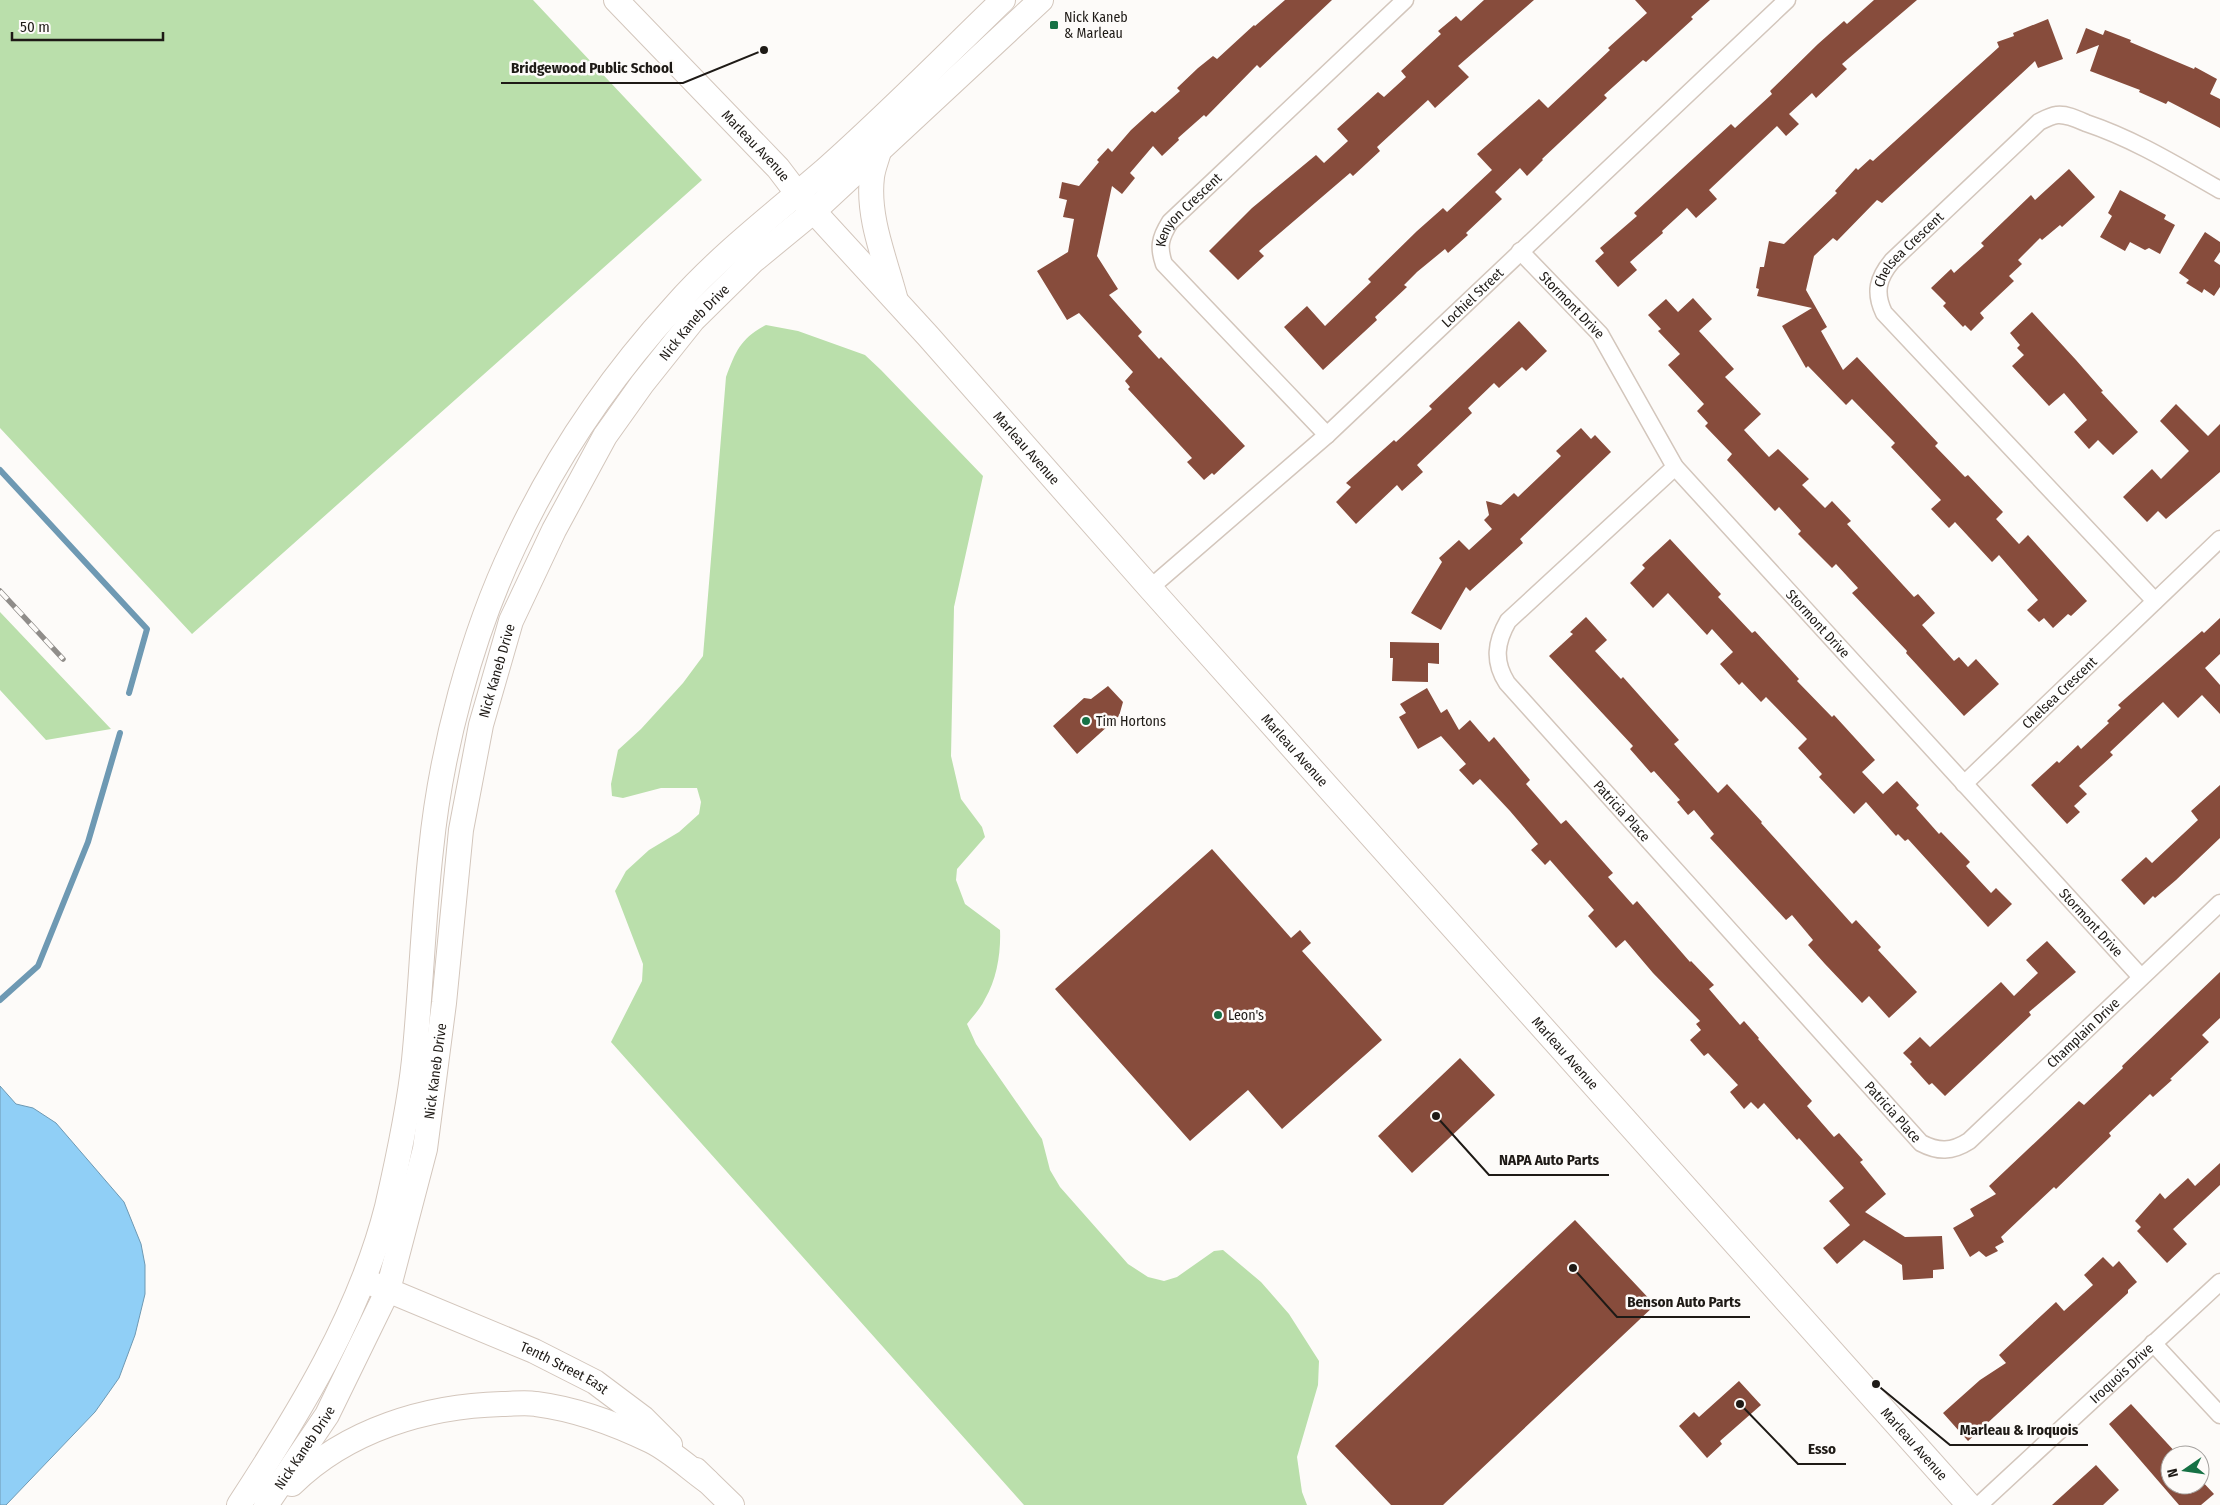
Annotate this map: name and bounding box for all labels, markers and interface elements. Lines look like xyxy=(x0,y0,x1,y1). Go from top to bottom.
place label: Nick Kaneb & Marleau xyxy=(1064,9,1128,42)
scale bar xyxy=(12,10,164,42)
text: 50 m xyxy=(20,18,50,36)
marker: Nick Kaneb & Marleau xyxy=(1048,19,1060,31)
callout: Bridgewood Public School xyxy=(501,53,683,83)
text: Bridgewood Public School xyxy=(511,59,674,77)
street label: Marleau Avenue xyxy=(718,106,794,185)
street label: Kenyon Crescent xyxy=(1152,169,1225,248)
street label: Chelsea Crescent xyxy=(1870,208,1947,289)
street label: Lochiel Street xyxy=(1438,264,1507,331)
street label: Stormont Drive xyxy=(1536,268,1608,342)
street label: Nick Kaneb Drive xyxy=(656,281,733,364)
street label: Marleau Avenue xyxy=(990,408,1063,488)
street label: Stormont Drive xyxy=(1783,586,1854,661)
street label: Nick Kaneb Drive xyxy=(475,622,518,720)
street label: Chelsea Crescent xyxy=(2018,653,2101,732)
street label: Marleau Avenue xyxy=(1258,710,1332,790)
place label: Tim Hortons xyxy=(1096,713,1166,730)
marker: Tim Hortons xyxy=(1080,715,1092,727)
street label: Patricia Place xyxy=(1590,777,1654,845)
street label: Stormont Drive xyxy=(2056,885,2127,960)
street label: Champlain Drive xyxy=(2043,994,2123,1071)
place label: Leon's xyxy=(1228,1007,1264,1024)
marker: Leon's xyxy=(1212,1009,1224,1021)
street label: Marleau Avenue xyxy=(1528,1013,1602,1093)
street label: Nick Kaneb Drive xyxy=(420,1022,450,1120)
street label: Patricia Place xyxy=(1861,1078,1925,1146)
callout: NAPA Auto Parts xyxy=(1489,1145,1609,1175)
text: NAPA Auto Parts xyxy=(1499,1151,1599,1169)
callout: Benson Auto Parts xyxy=(1617,1287,1750,1317)
text: Benson Auto Parts xyxy=(1627,1293,1741,1311)
street label: Tenth Street East xyxy=(518,1338,612,1398)
street label: Iroquois Drive xyxy=(2086,1340,2157,1407)
street label: Nick Kaneb Drive xyxy=(271,1403,338,1493)
street label: Marleau Avenue xyxy=(1877,1404,1951,1484)
callout: Marleau & Iroquois xyxy=(1950,1415,2088,1445)
text: Marleau & Iroquois xyxy=(1960,1421,2079,1439)
callout: Esso xyxy=(1798,1434,1846,1464)
text: Esso xyxy=(1808,1440,1836,1458)
north arrow xyxy=(2160,1445,2210,1495)
text: N xyxy=(2164,1467,2182,1479)

